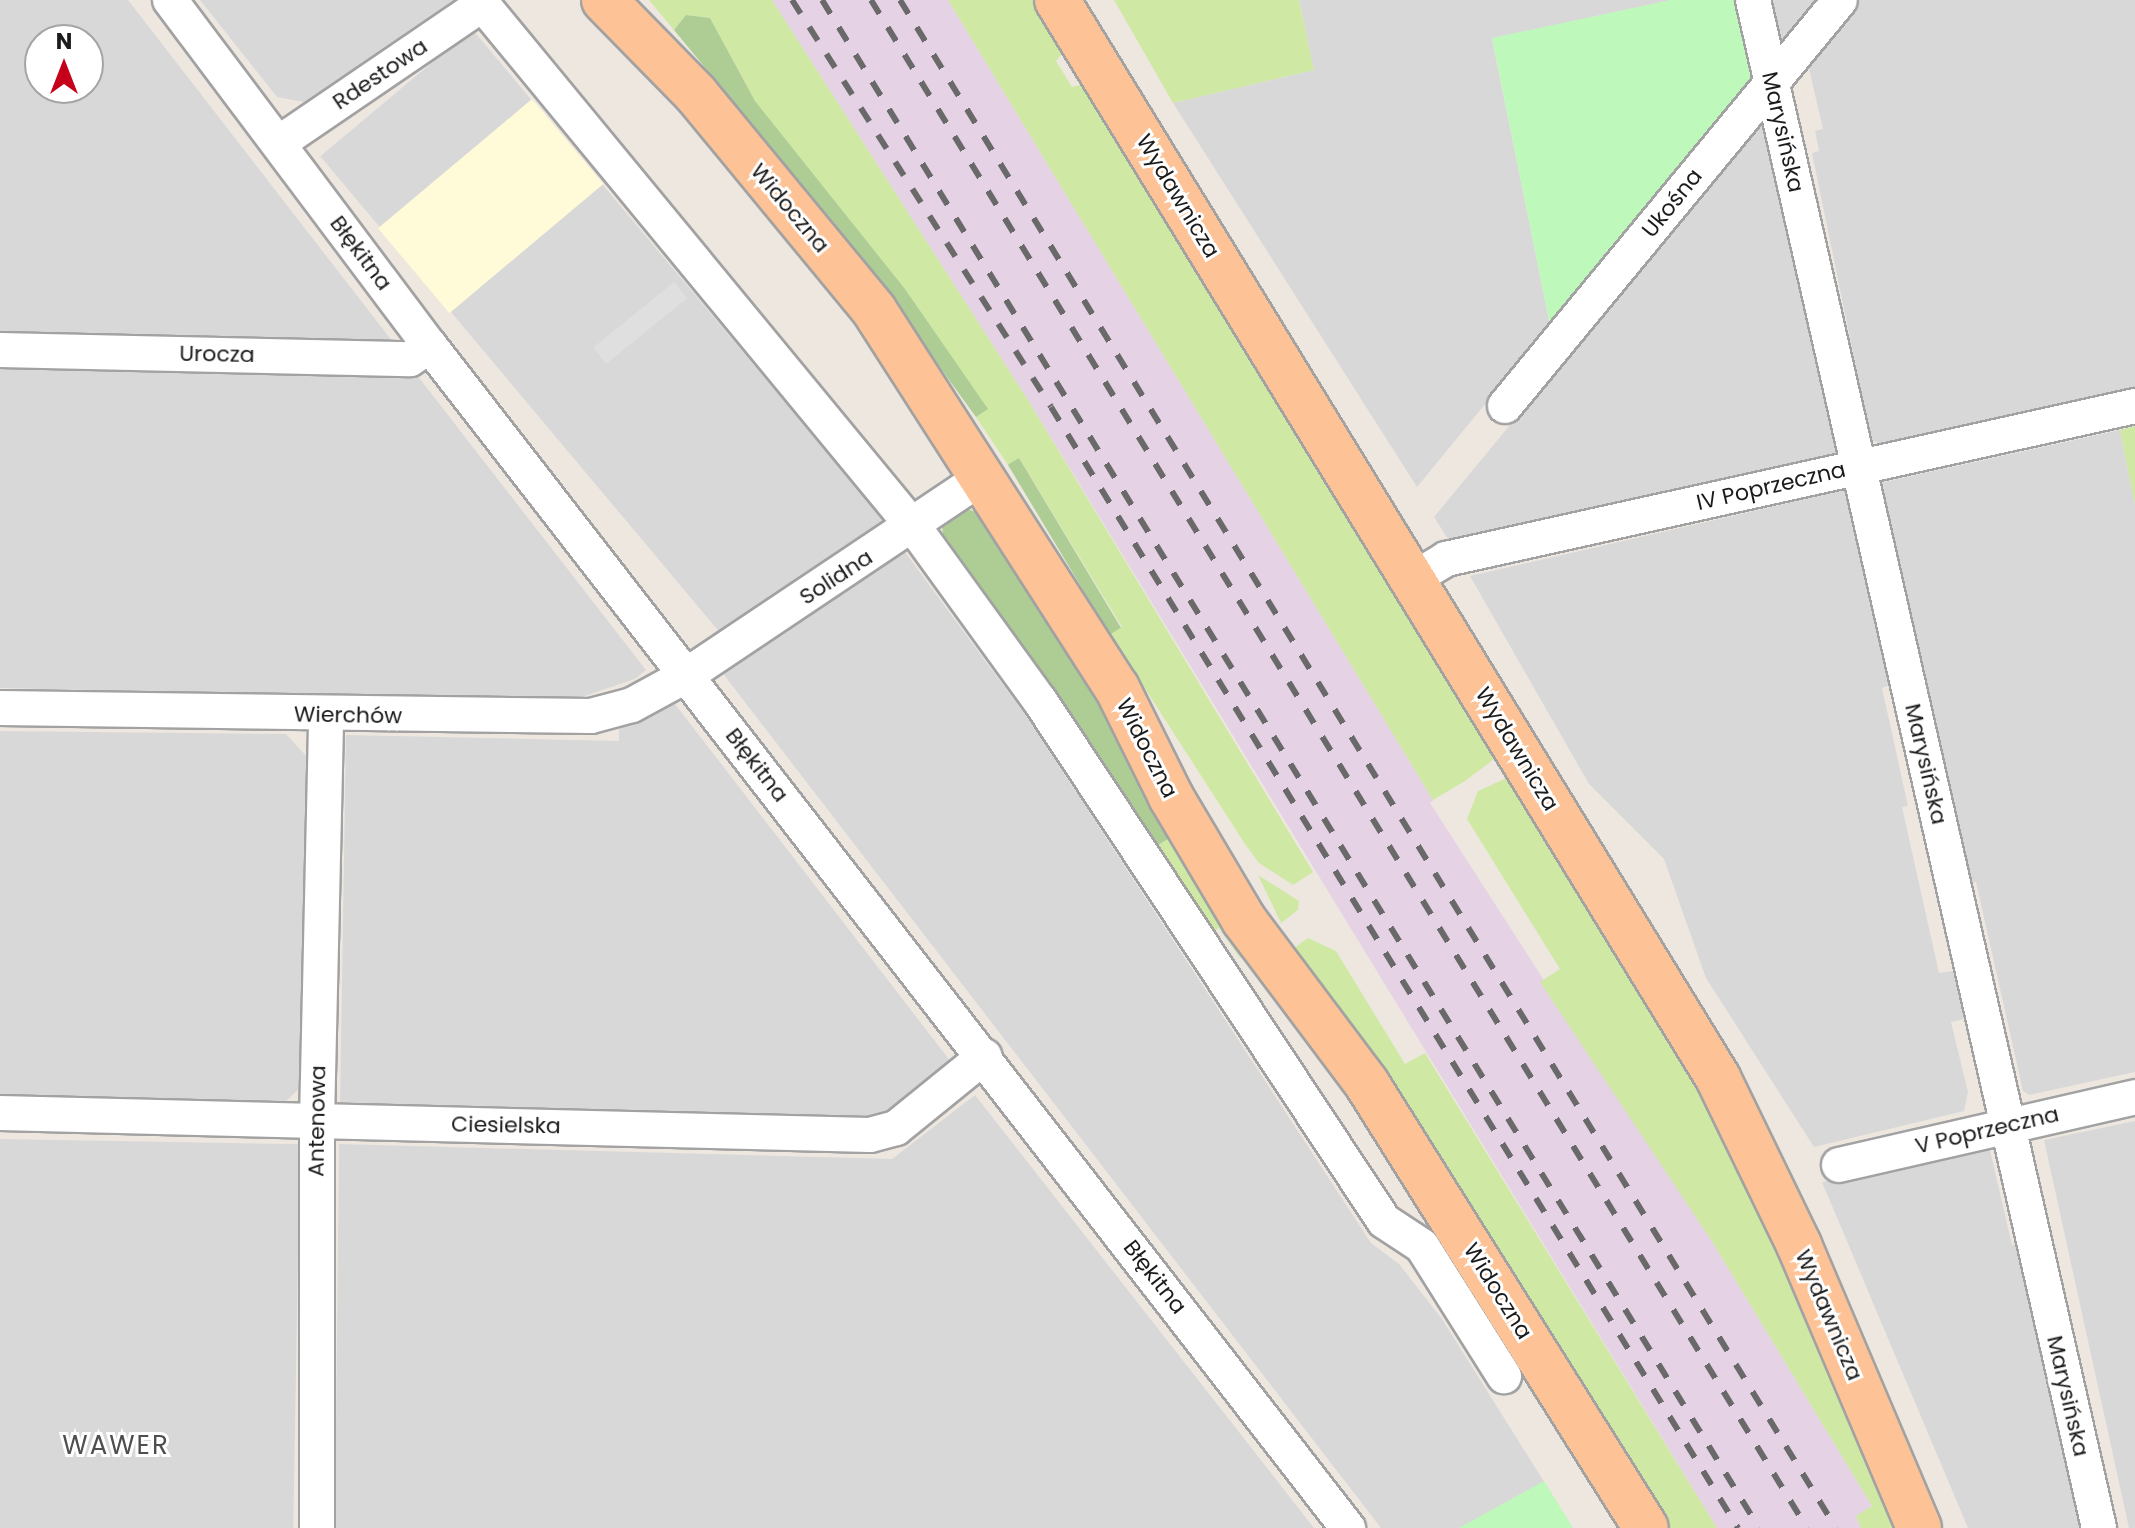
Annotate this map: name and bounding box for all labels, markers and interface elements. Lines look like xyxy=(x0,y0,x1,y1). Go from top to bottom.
north arrow xyxy=(24,24,104,104)
text: N xyxy=(56,26,72,57)
street label: Rdestowa xyxy=(328,33,432,115)
street label: Marysińska xyxy=(1756,69,1810,195)
street label: Wydawnicza xyxy=(1131,129,1225,263)
street label: Widoczna xyxy=(745,158,835,258)
street label: Ukośna xyxy=(1636,163,1708,243)
street label: Błękitna xyxy=(324,211,398,295)
street label: Urocza xyxy=(179,340,255,368)
street label: IV Poprzeczna xyxy=(1694,456,1848,516)
street label: Solidna xyxy=(795,544,877,610)
street label: Wydawnicza xyxy=(1470,682,1564,816)
street label: Widoczna xyxy=(1111,694,1183,802)
street label: Wierchów xyxy=(294,701,402,729)
street label: Marysińska xyxy=(1899,701,1953,827)
street label: Błękitna xyxy=(720,723,794,807)
street label: Antenowa xyxy=(303,1065,331,1177)
street label: V Poprzeczna xyxy=(1913,1101,2061,1159)
street label: Ciesielska xyxy=(451,1111,561,1139)
street label: Błękitna xyxy=(1118,1235,1192,1319)
street label: Widoczna xyxy=(1458,1238,1538,1344)
street label: Wydawnicza xyxy=(1790,1246,1868,1384)
street label: Marysińska xyxy=(2041,1333,2095,1459)
district label: WAWER xyxy=(62,1430,170,1462)

